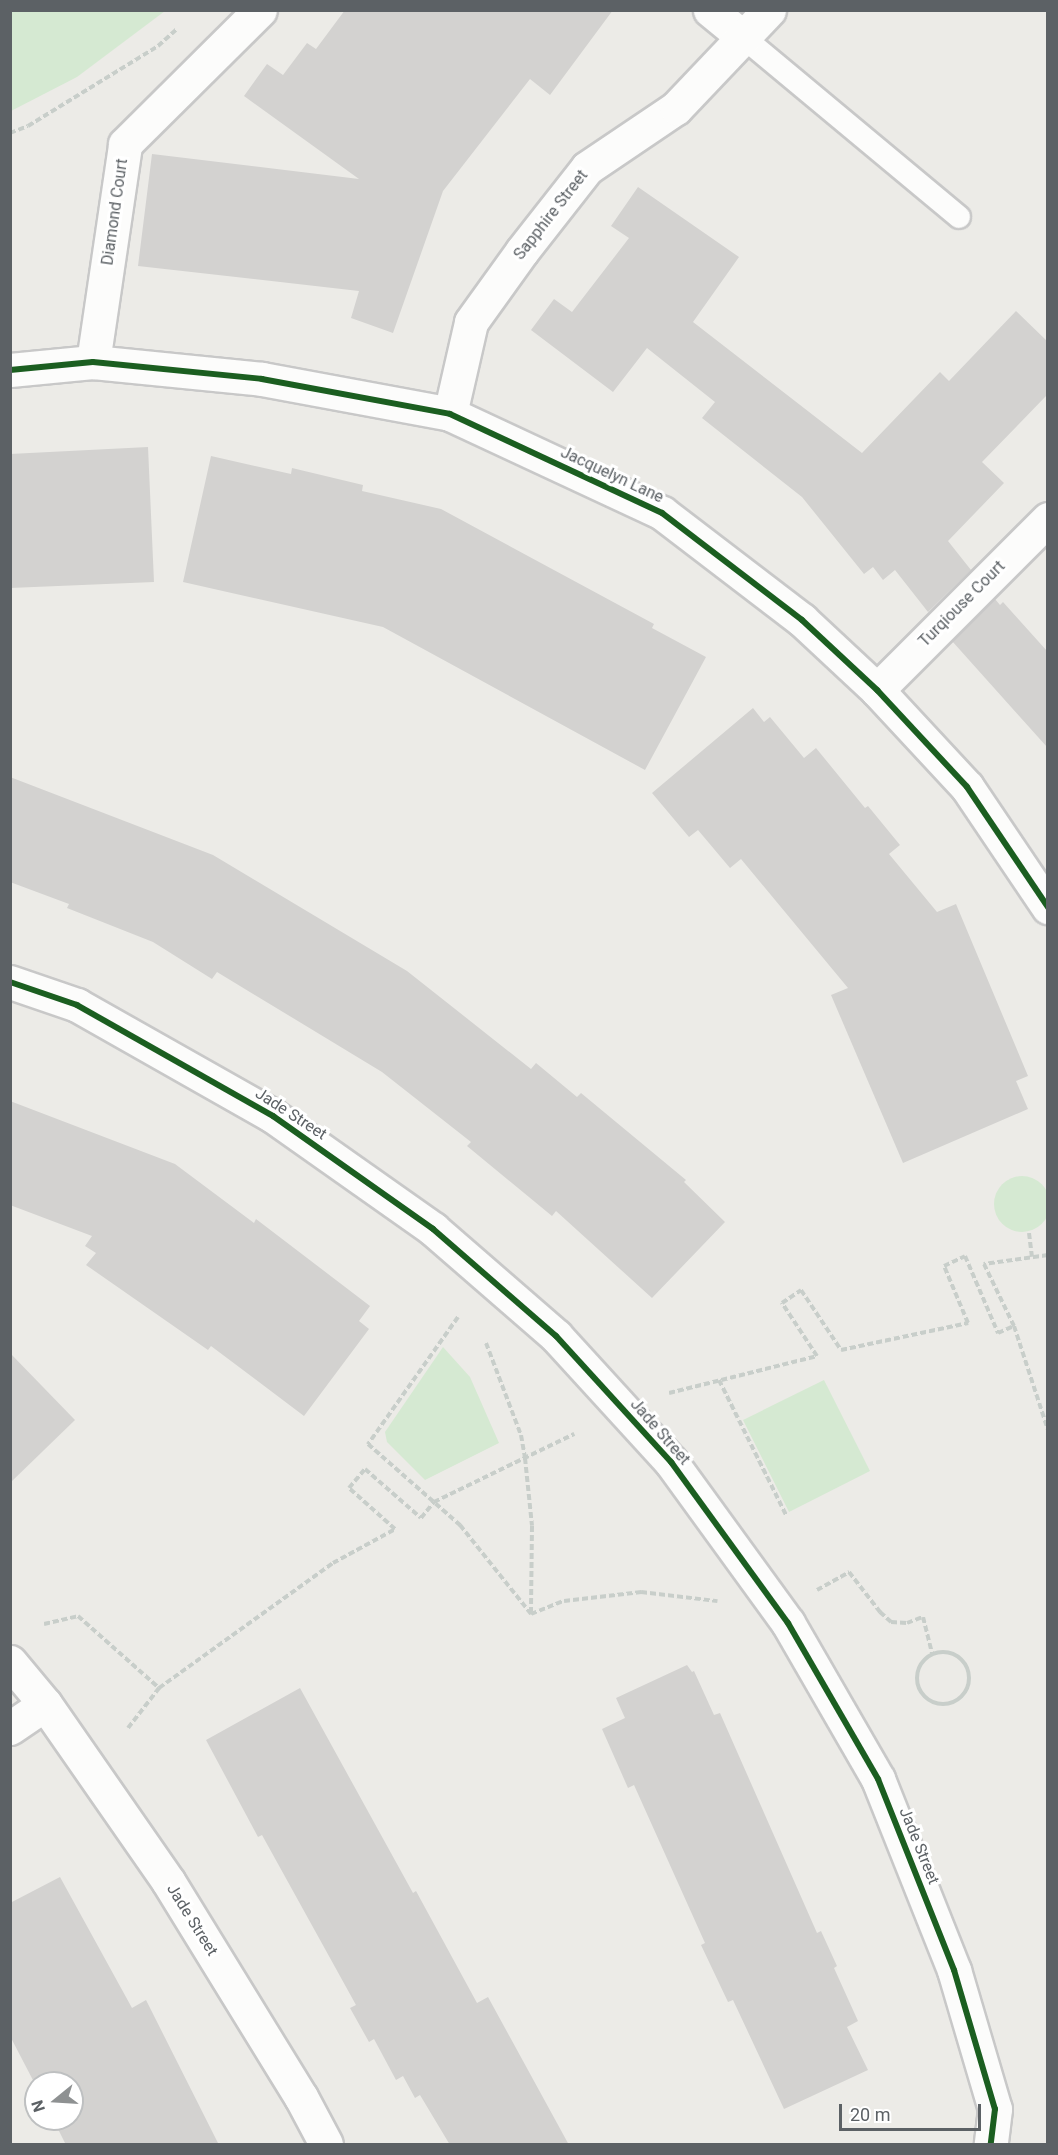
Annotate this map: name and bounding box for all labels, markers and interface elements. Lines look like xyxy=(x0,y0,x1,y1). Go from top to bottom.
street label: Diamond Court xyxy=(98,157,132,267)
street label: Sapphire Street xyxy=(510,166,592,264)
street label: Jacquelyn Lane xyxy=(558,443,666,507)
street label: Turqiouse Court xyxy=(915,557,1009,651)
street label: Jade Street xyxy=(252,1084,330,1144)
street label: Jade Street xyxy=(626,1395,694,1469)
street label: Jade Street xyxy=(895,1805,943,1887)
street label: Jade Street xyxy=(162,1880,222,1960)
north arrow xyxy=(24,2071,84,2131)
scale bar xyxy=(842,2092,984,2130)
text: N xyxy=(28,2098,49,2114)
text: 20 m xyxy=(850,2104,890,2125)

